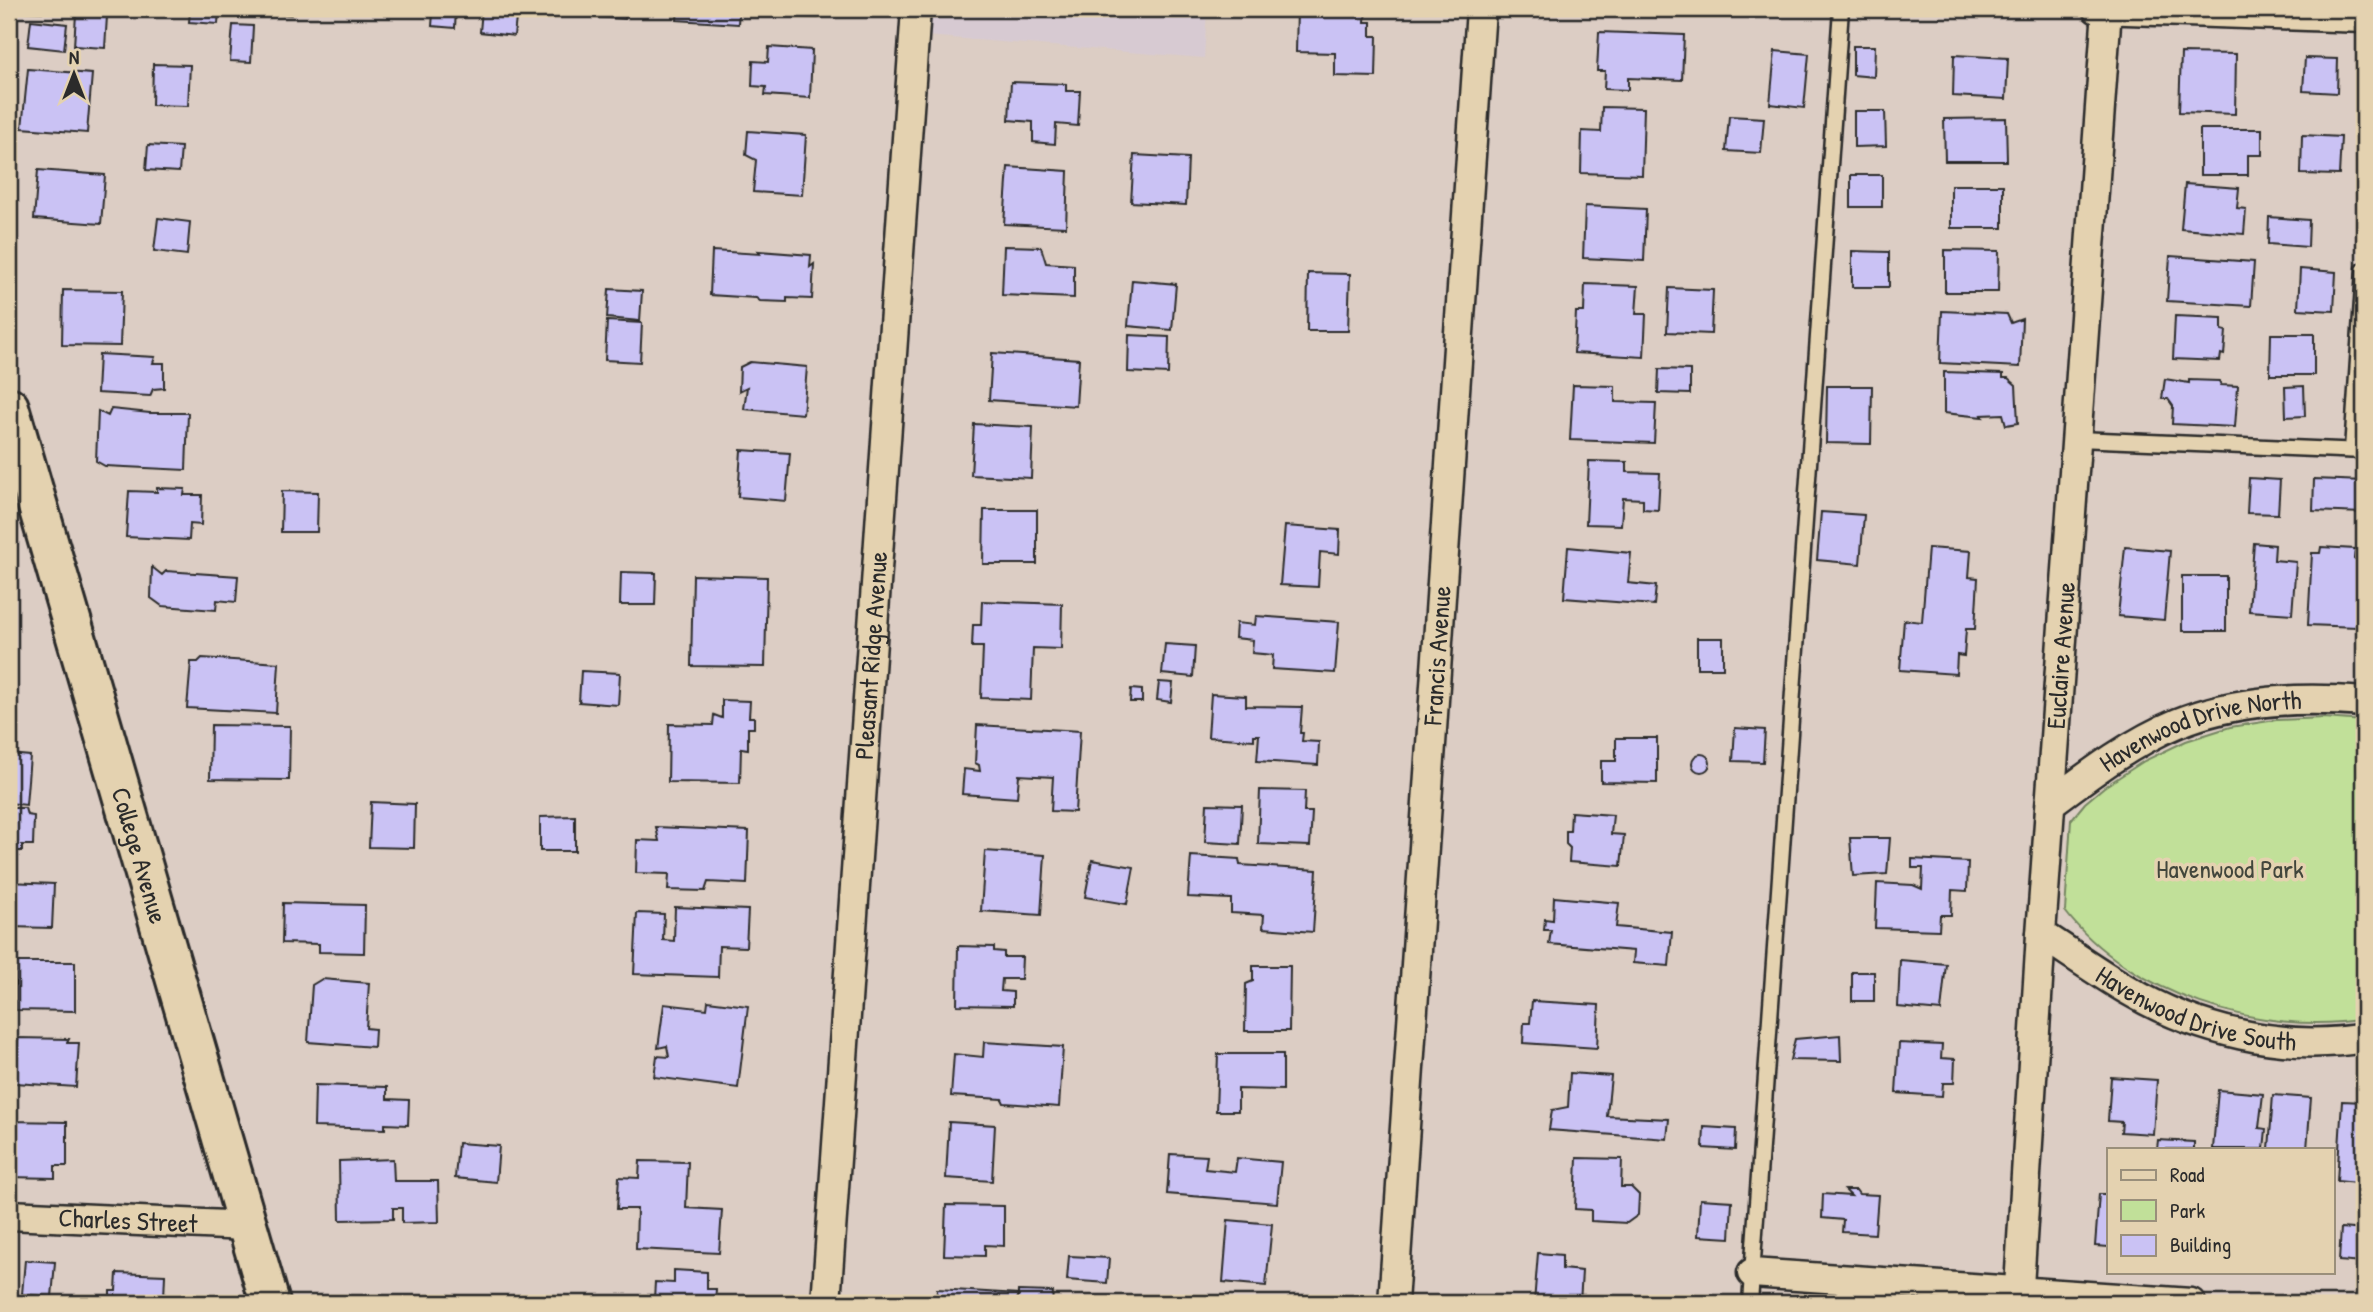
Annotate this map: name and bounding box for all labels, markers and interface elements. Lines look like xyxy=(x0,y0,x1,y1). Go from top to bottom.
north arrow xyxy=(38,38,108,108)
text: N xyxy=(69,44,79,70)
street label: Pleasant Ridge Avenue xyxy=(846,550,895,761)
street label: Euclaire Avenue xyxy=(2038,581,2083,730)
street label: Francis Avenue xyxy=(1414,585,1459,727)
street label: Havenwood Drive North xyxy=(2092,682,2302,780)
street label: College Avenue xyxy=(104,783,176,927)
park label: Havenwood Park xyxy=(2156,851,2304,886)
street label: Havenwood Drive South xyxy=(2090,957,2297,1059)
legend xyxy=(2107,1148,2334,1274)
text: Road xyxy=(2170,1160,2204,1189)
text: Park xyxy=(2170,1196,2205,1225)
street label: Charles Street xyxy=(58,1199,199,1241)
text: Building xyxy=(2170,1230,2231,1259)

